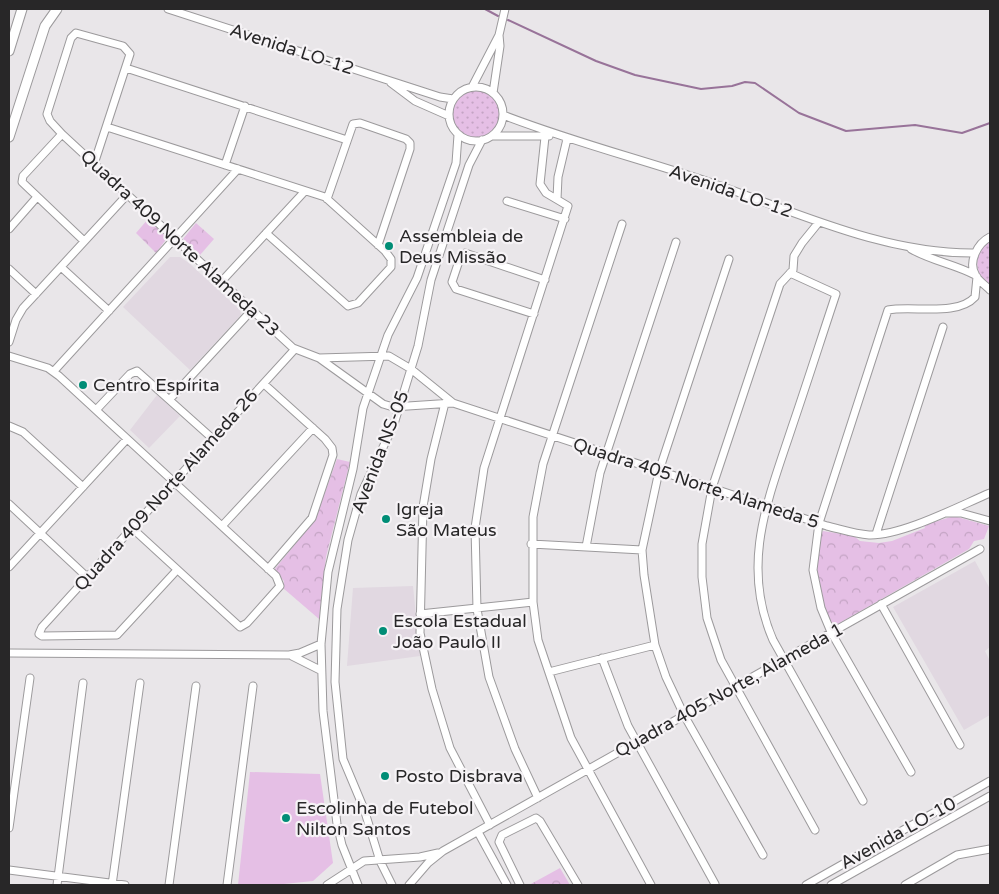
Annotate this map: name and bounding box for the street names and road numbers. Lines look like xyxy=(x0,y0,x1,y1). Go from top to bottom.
street label: Avenida LO-12 xyxy=(227,19,357,79)
street label: Quadra 409 Norte Alameda 23 xyxy=(76,145,284,341)
street label: Avenida LO-12 xyxy=(666,160,796,222)
street label: Quadra 409 Norte Alameda 26 xyxy=(69,384,263,596)
street label: Avenida NS-05 xyxy=(347,388,413,516)
street label: Quadra 405 Norte, Alameda 5 xyxy=(570,433,822,533)
street label: Quadra 405 Norte, Alameda 1 xyxy=(611,618,847,762)
street label: Avenida LO-10 xyxy=(836,792,960,874)

